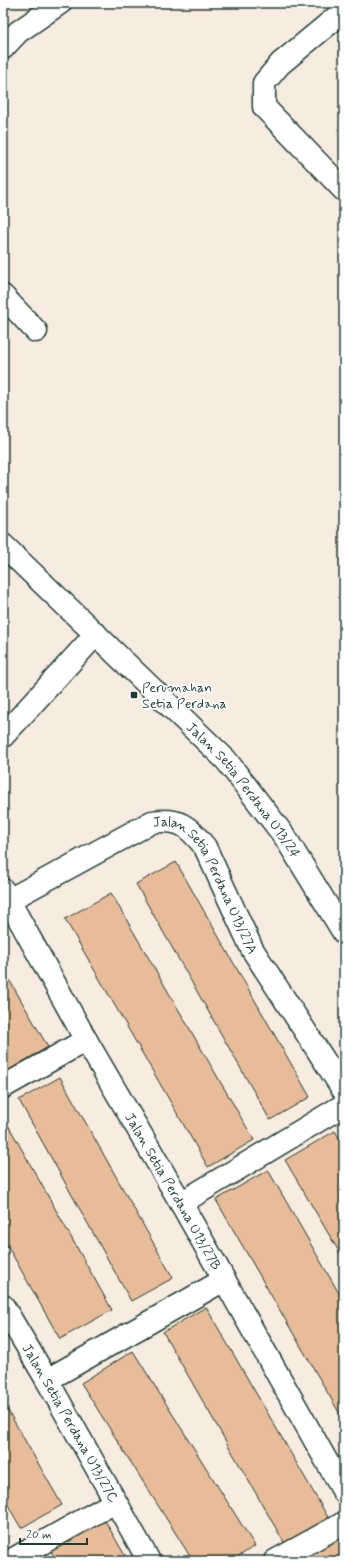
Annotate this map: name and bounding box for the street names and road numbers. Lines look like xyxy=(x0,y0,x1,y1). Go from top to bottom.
street label: Jalan Setia Perdana U13/24 xyxy=(182,719,304,862)
street label: Jalan Setia Perdana U13/27A xyxy=(152,813,261,957)
street label: Jalan Setia Perdana U13/27B xyxy=(120,1110,225,1274)
street label: Jalan Setia Perdana U13/27C xyxy=(17,1341,122,1506)

